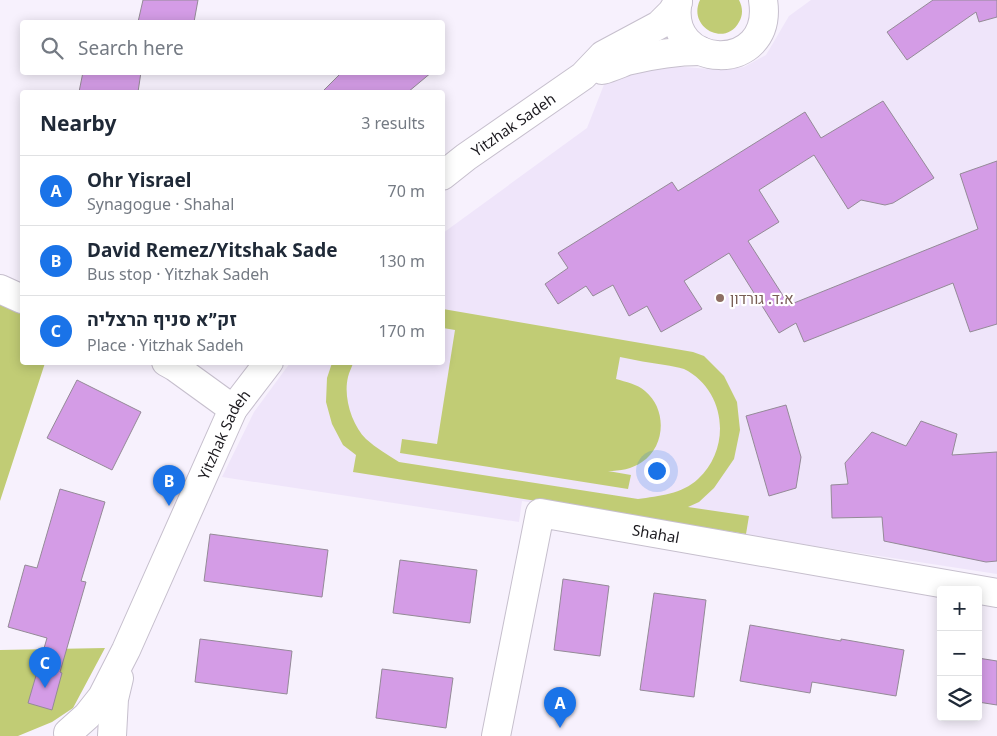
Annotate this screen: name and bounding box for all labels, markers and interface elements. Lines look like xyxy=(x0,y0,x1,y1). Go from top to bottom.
search box xyxy=(20,20,445,75)
icon: search xyxy=(38,34,66,62)
text: Search here xyxy=(78,35,184,61)
street label: Yitzhak Sadeh xyxy=(467,88,559,160)
text: Nearby xyxy=(40,109,116,137)
text: 3 results xyxy=(361,112,425,134)
text: Ohr Yisrael xyxy=(87,167,191,193)
text: A xyxy=(50,180,62,202)
text: 70 m xyxy=(388,180,425,202)
text: Synagogue · Shahal xyxy=(87,193,234,215)
text: David Remez/Yitshak Sade xyxy=(87,237,338,263)
text: B xyxy=(51,250,61,272)
text: 130 m xyxy=(378,250,425,272)
text: Bus stop · Yitzhak Sadeh xyxy=(87,263,269,285)
place label: א.ד. גורדון xyxy=(730,288,794,308)
marker: א.ד. גורדון xyxy=(714,292,726,304)
text: זק״א סניף הרצליה xyxy=(87,306,237,332)
text: C xyxy=(51,320,61,342)
text: 170 m xyxy=(378,320,425,342)
text: Place · Yitzhak Sadeh xyxy=(87,334,244,356)
street label: Yitzhak Sadeh xyxy=(193,386,254,483)
your location xyxy=(644,458,670,484)
pin: B xyxy=(153,465,185,506)
street label: Shahal xyxy=(631,519,681,547)
map controls xyxy=(937,586,982,721)
button: + xyxy=(937,586,982,631)
button: − xyxy=(937,631,982,676)
pin: C xyxy=(29,647,61,688)
button: layers xyxy=(937,676,982,721)
pin: A xyxy=(544,687,576,728)

